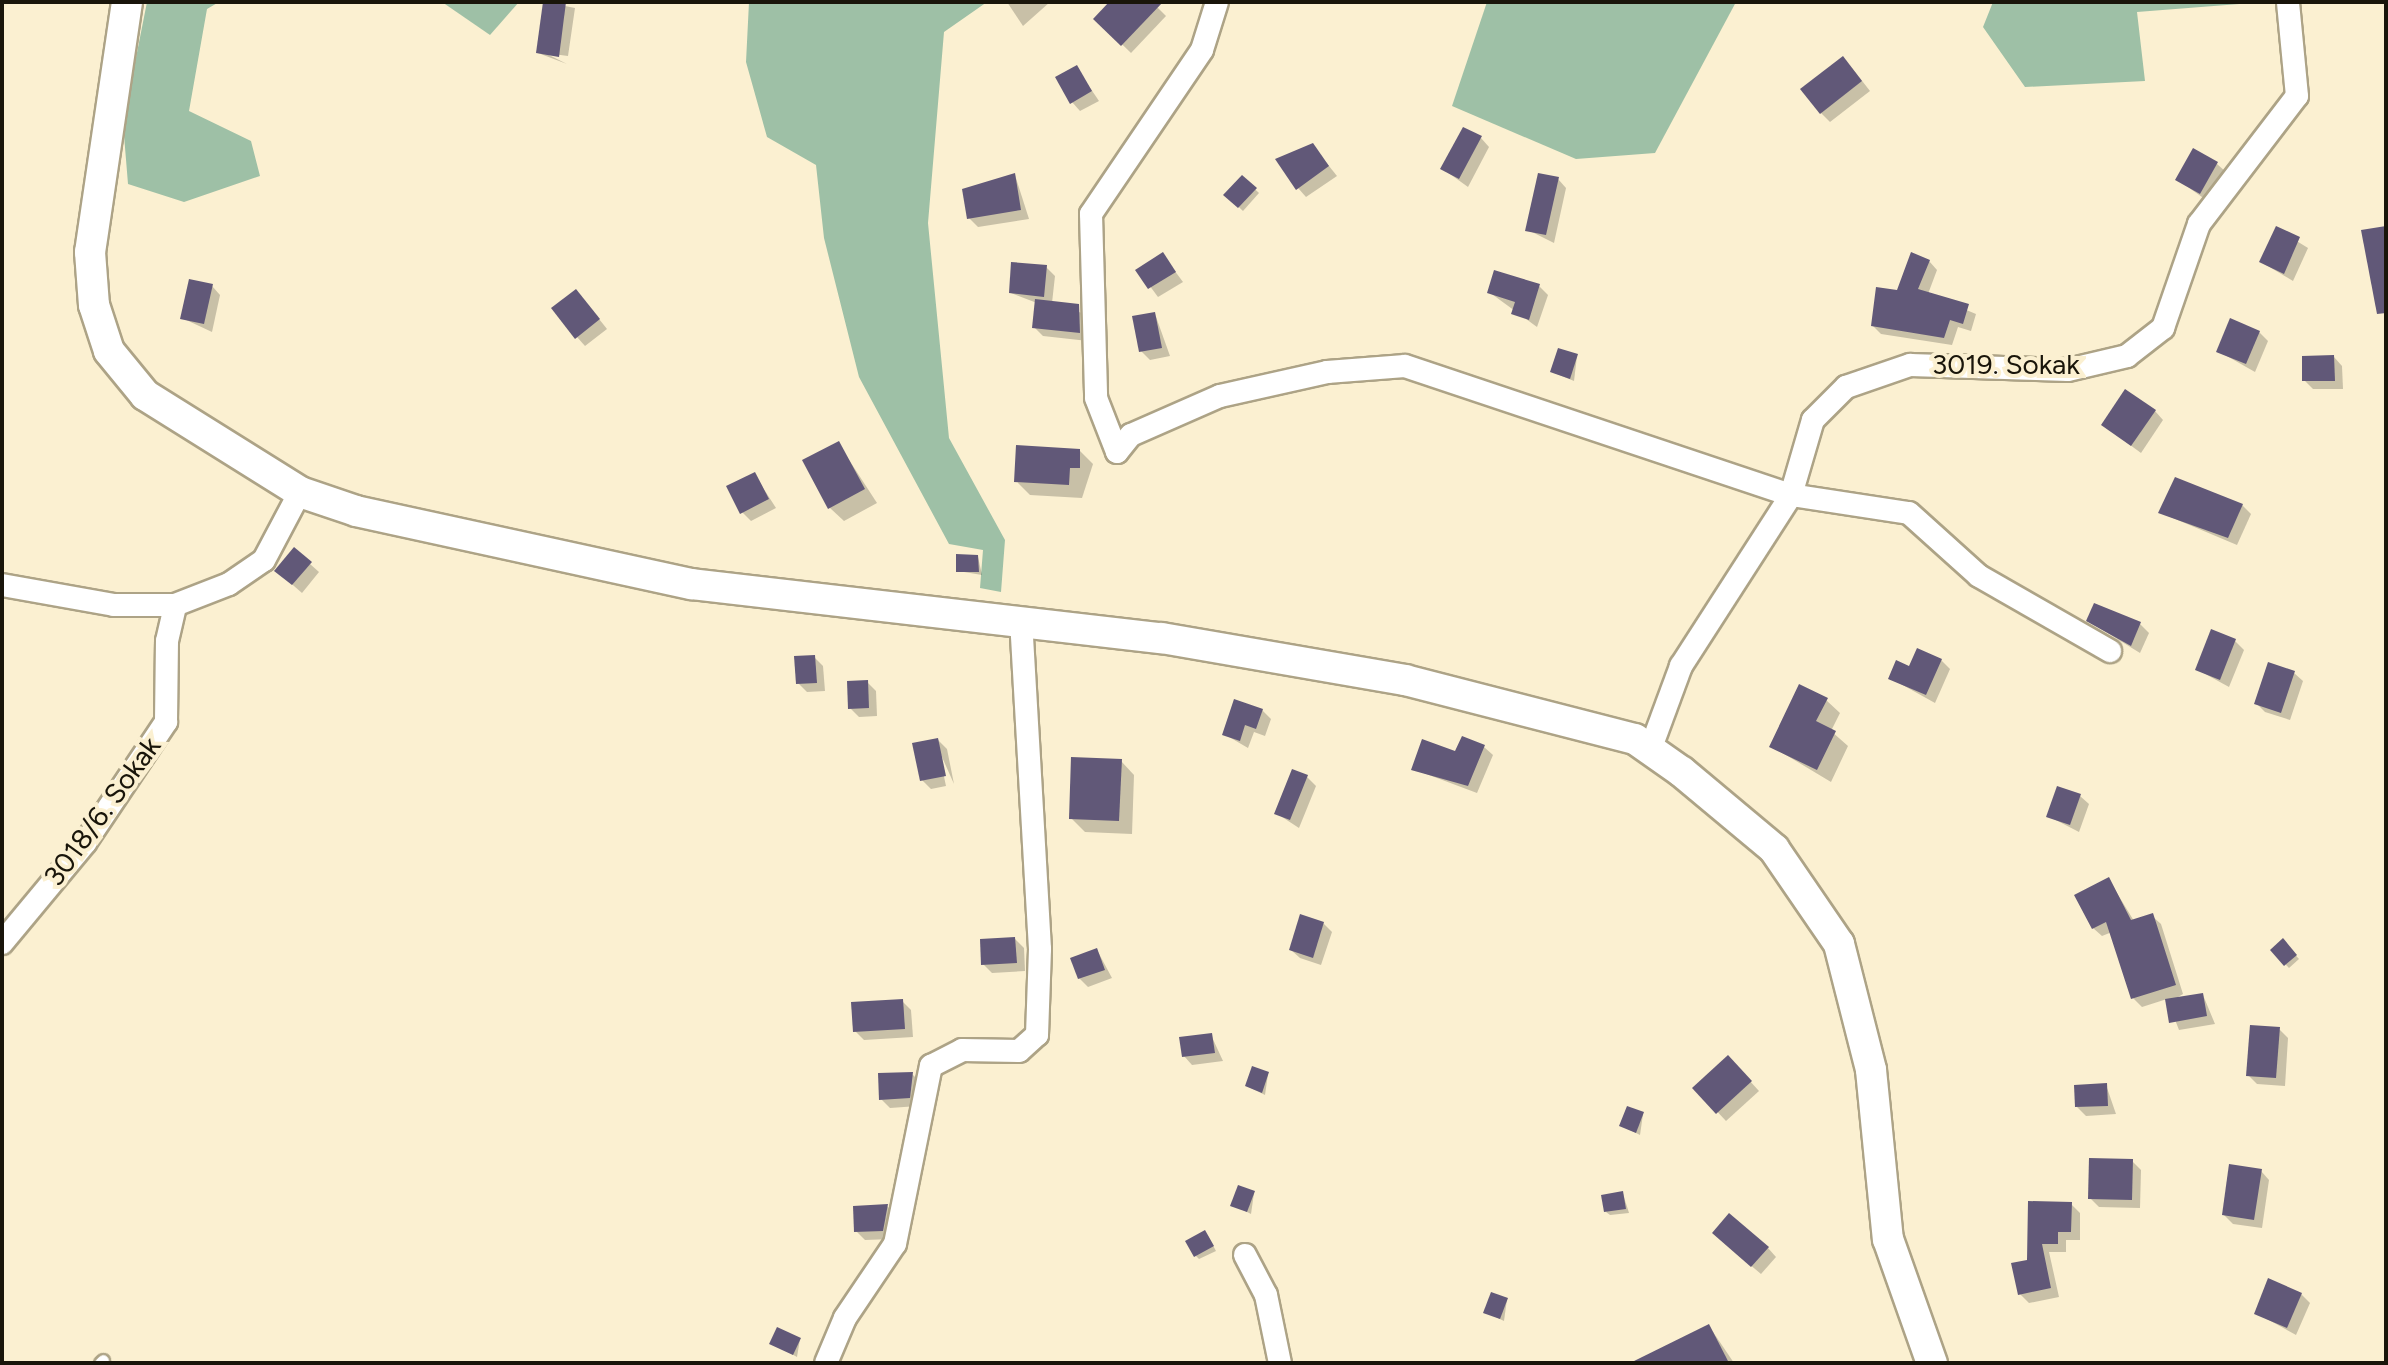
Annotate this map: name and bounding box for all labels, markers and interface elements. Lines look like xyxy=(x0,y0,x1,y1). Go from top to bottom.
street label: 3019. Sokak xyxy=(1932,347,2080,381)
street label: 3018/6. Sokak xyxy=(37,730,167,892)

